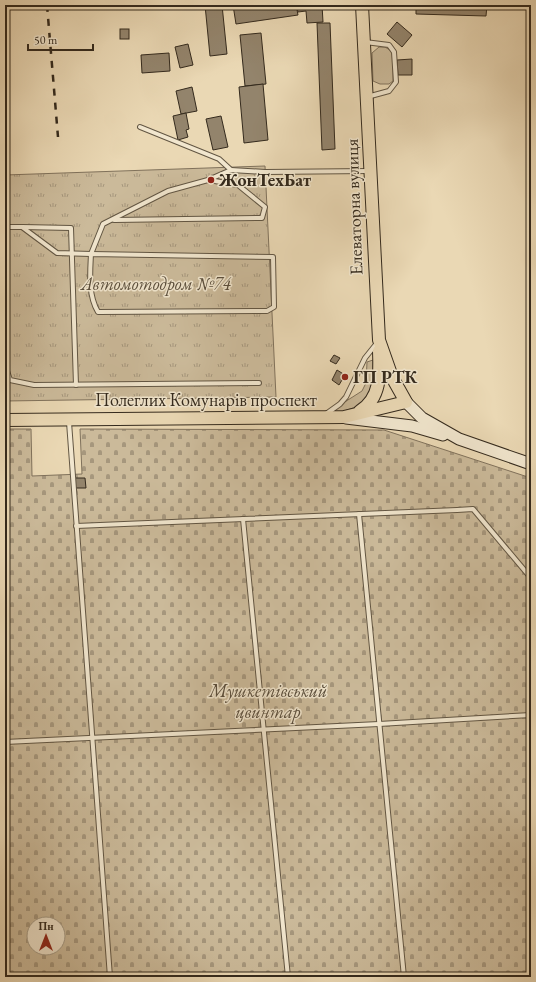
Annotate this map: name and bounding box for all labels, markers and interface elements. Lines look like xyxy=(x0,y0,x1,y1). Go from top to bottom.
scale bar xyxy=(28,26,93,52)
text: 50 m xyxy=(34,32,58,48)
street label: Елеваторна вулиця xyxy=(340,138,367,276)
place label: ЖонТехБат xyxy=(218,168,311,191)
marker: ЖонТехБат xyxy=(206,175,216,185)
park label: Автомотодром №74 xyxy=(79,272,231,296)
place label: ГП РТК xyxy=(353,365,417,388)
marker: ГП РТК xyxy=(340,372,350,382)
street label: Полеглих Комунарів проспект xyxy=(95,388,318,411)
park label: Мушкетівський цвинтар xyxy=(208,679,327,724)
north arrow xyxy=(26,916,66,956)
text: Пн xyxy=(38,919,54,933)

